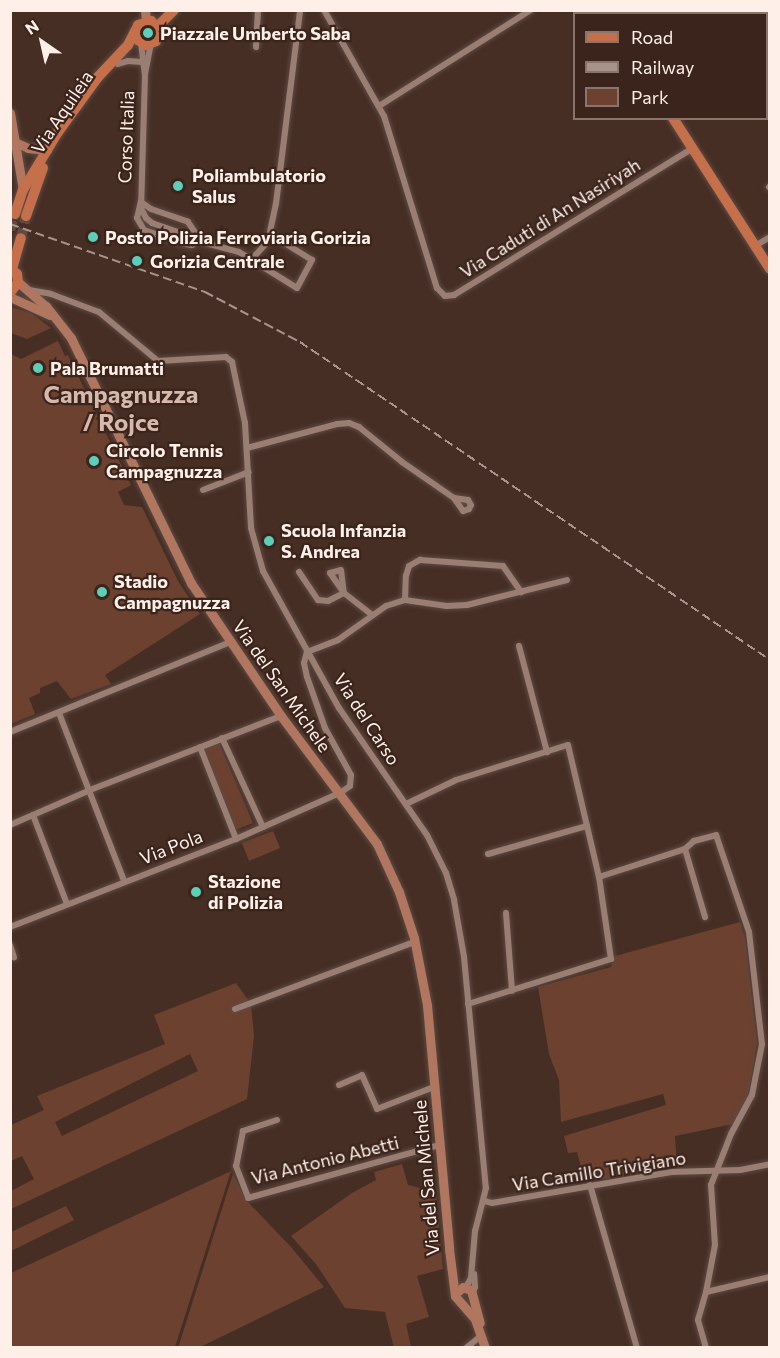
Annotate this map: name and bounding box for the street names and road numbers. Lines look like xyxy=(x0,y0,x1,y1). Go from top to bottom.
street label: Via Aquileia xyxy=(26,67,98,157)
street label: Corso Italia xyxy=(114,90,138,184)
street label: Via Caduti di An Nasiriyah xyxy=(456,154,644,282)
street label: Via del San Michele xyxy=(228,616,336,756)
street label: Via del Carso xyxy=(329,669,405,769)
street label: Via Pola xyxy=(137,825,205,869)
street label: Via del San Michele xyxy=(408,1099,444,1257)
street label: Via Antonio Abetti xyxy=(249,1131,401,1189)
street label: Via Camillo Trivigiano xyxy=(510,1147,688,1195)

